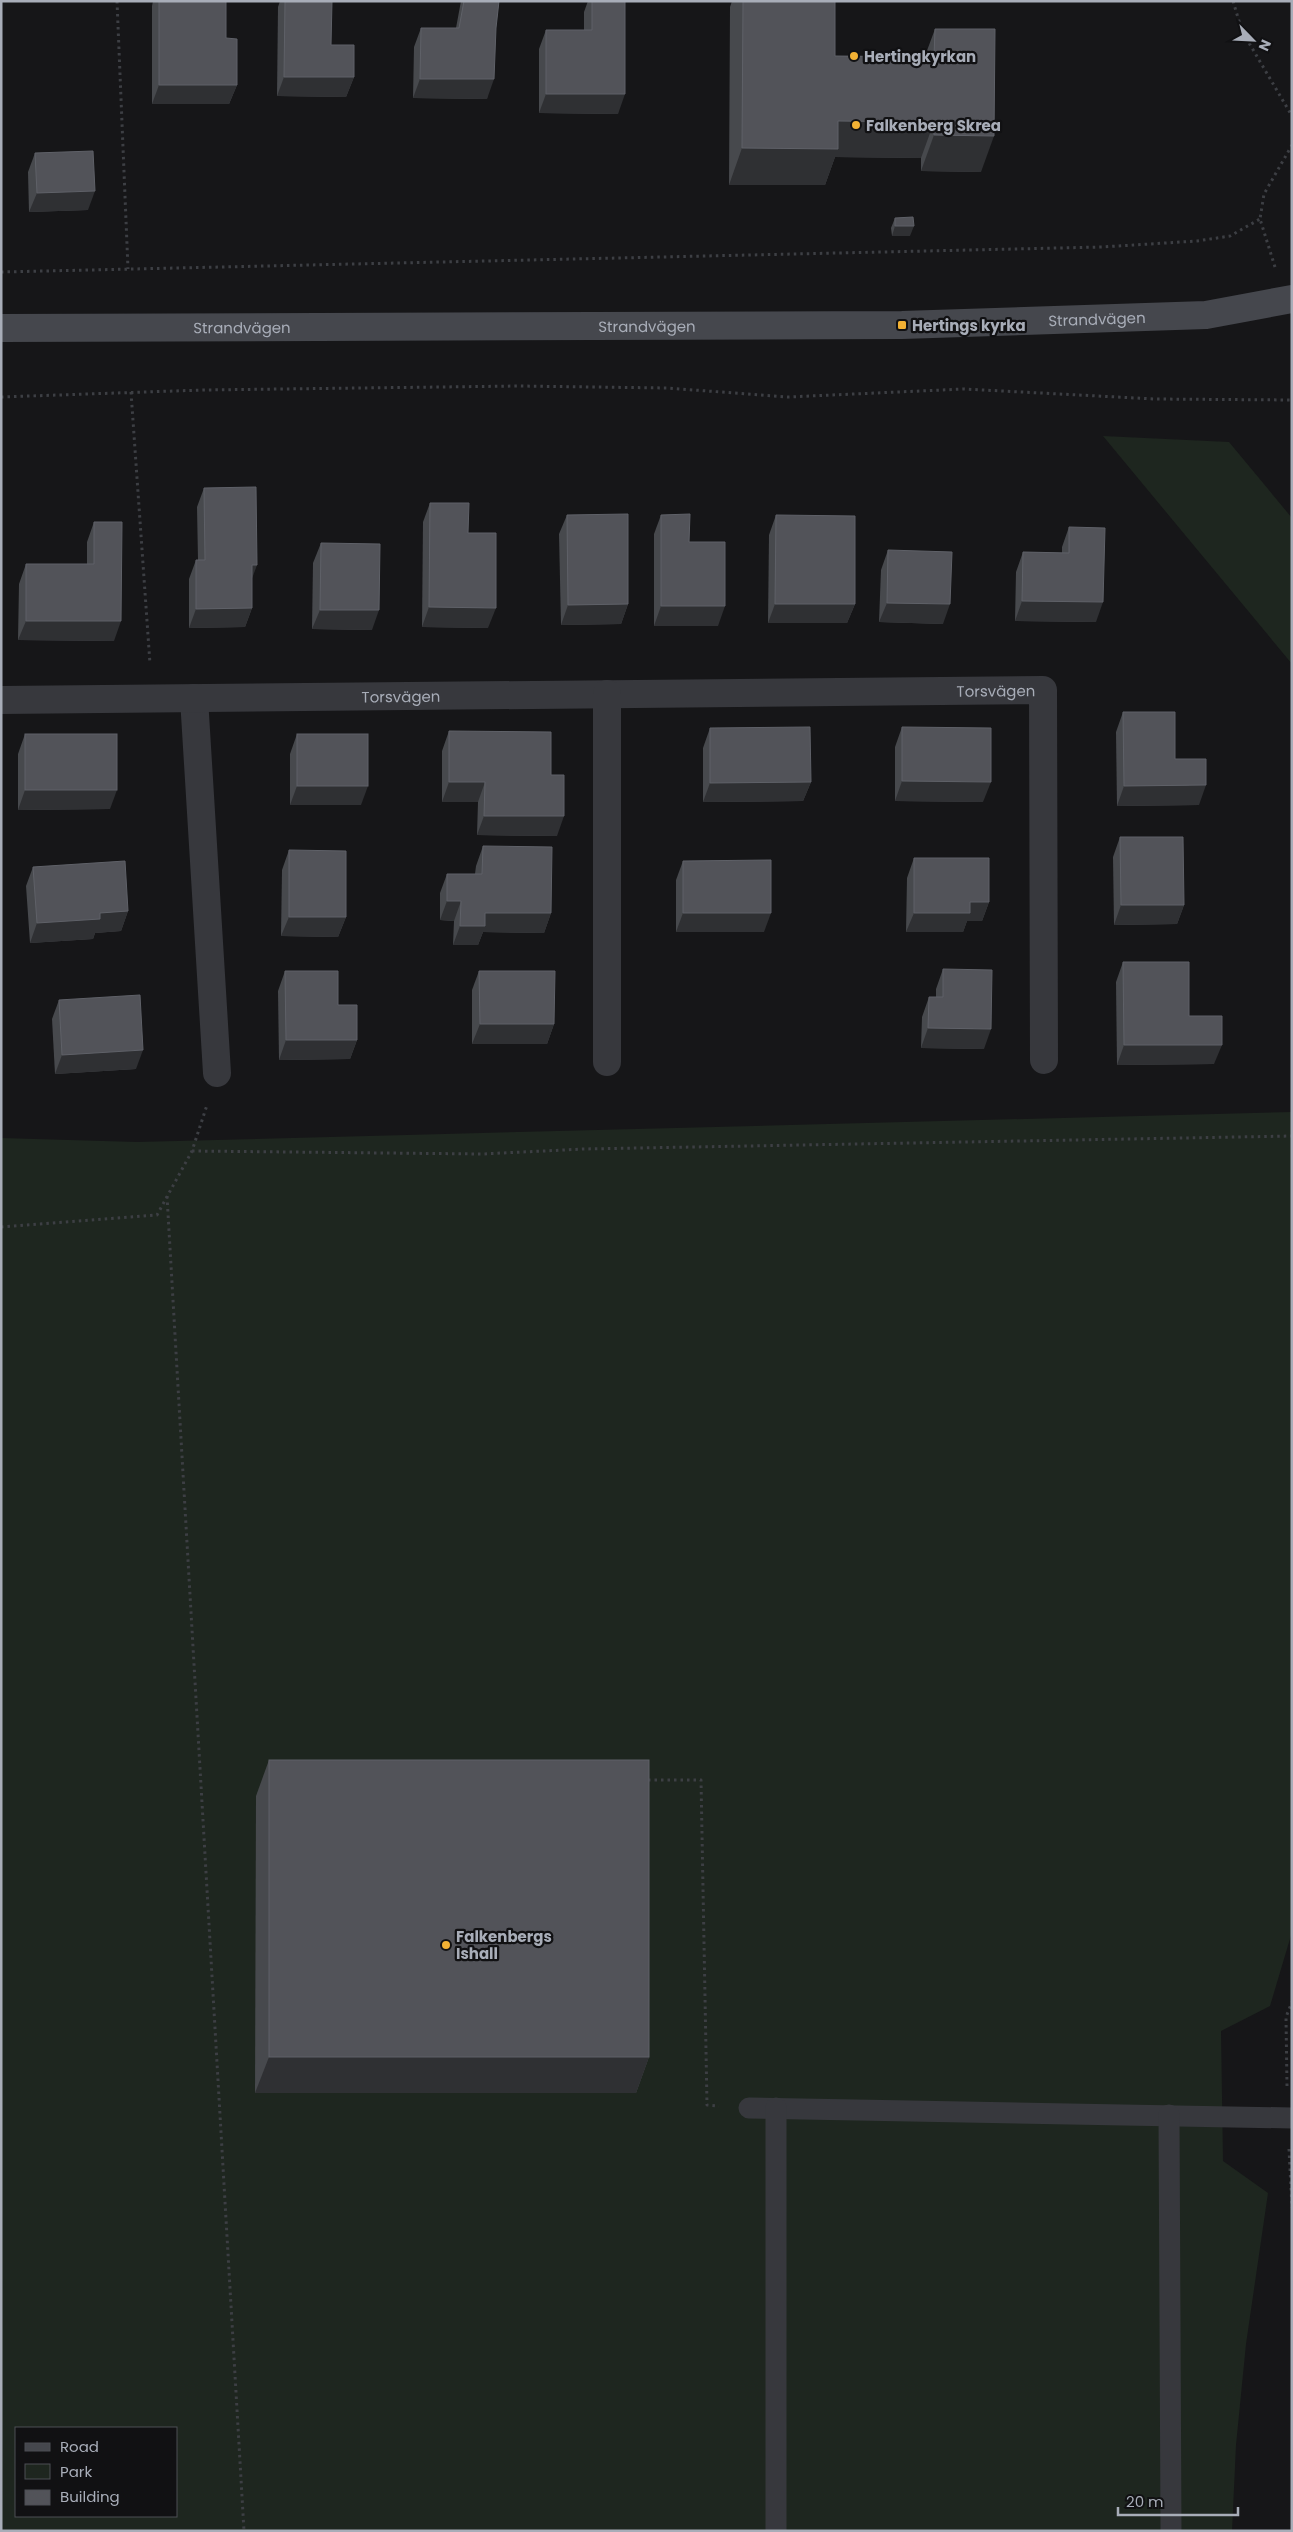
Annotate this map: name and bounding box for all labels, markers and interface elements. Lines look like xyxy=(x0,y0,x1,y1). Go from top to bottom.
north arrow xyxy=(1228,15,1278,65)
text: N xyxy=(1254,36,1276,54)
place label: Hertingkyrkan xyxy=(864,46,976,67)
marker: Hertingkyrkan xyxy=(848,50,860,62)
place label: Falkenberg Skrea xyxy=(866,115,1001,136)
marker: Falkenberg Skrea xyxy=(850,119,862,131)
street label: Strandvägen xyxy=(1048,306,1146,331)
street label: Strandvägen xyxy=(598,315,696,337)
place label: Hertings kyrka xyxy=(912,315,1026,336)
street label: Strandvägen xyxy=(193,317,291,338)
marker: Hertings kyrka xyxy=(896,319,908,331)
street label: Torsvägen xyxy=(956,680,1035,701)
street label: Torsvägen xyxy=(361,685,440,707)
place label: Falkenbergs Ishall xyxy=(456,1926,552,1964)
marker: Falkenbergs Ishall xyxy=(440,1939,452,1951)
legend xyxy=(15,2427,178,2517)
text: Road xyxy=(60,2436,99,2457)
text: Park xyxy=(60,2461,92,2482)
scale bar xyxy=(1118,2484,1238,2516)
text: Building xyxy=(60,2486,120,2507)
text: 20 m xyxy=(1126,2491,1164,2512)

